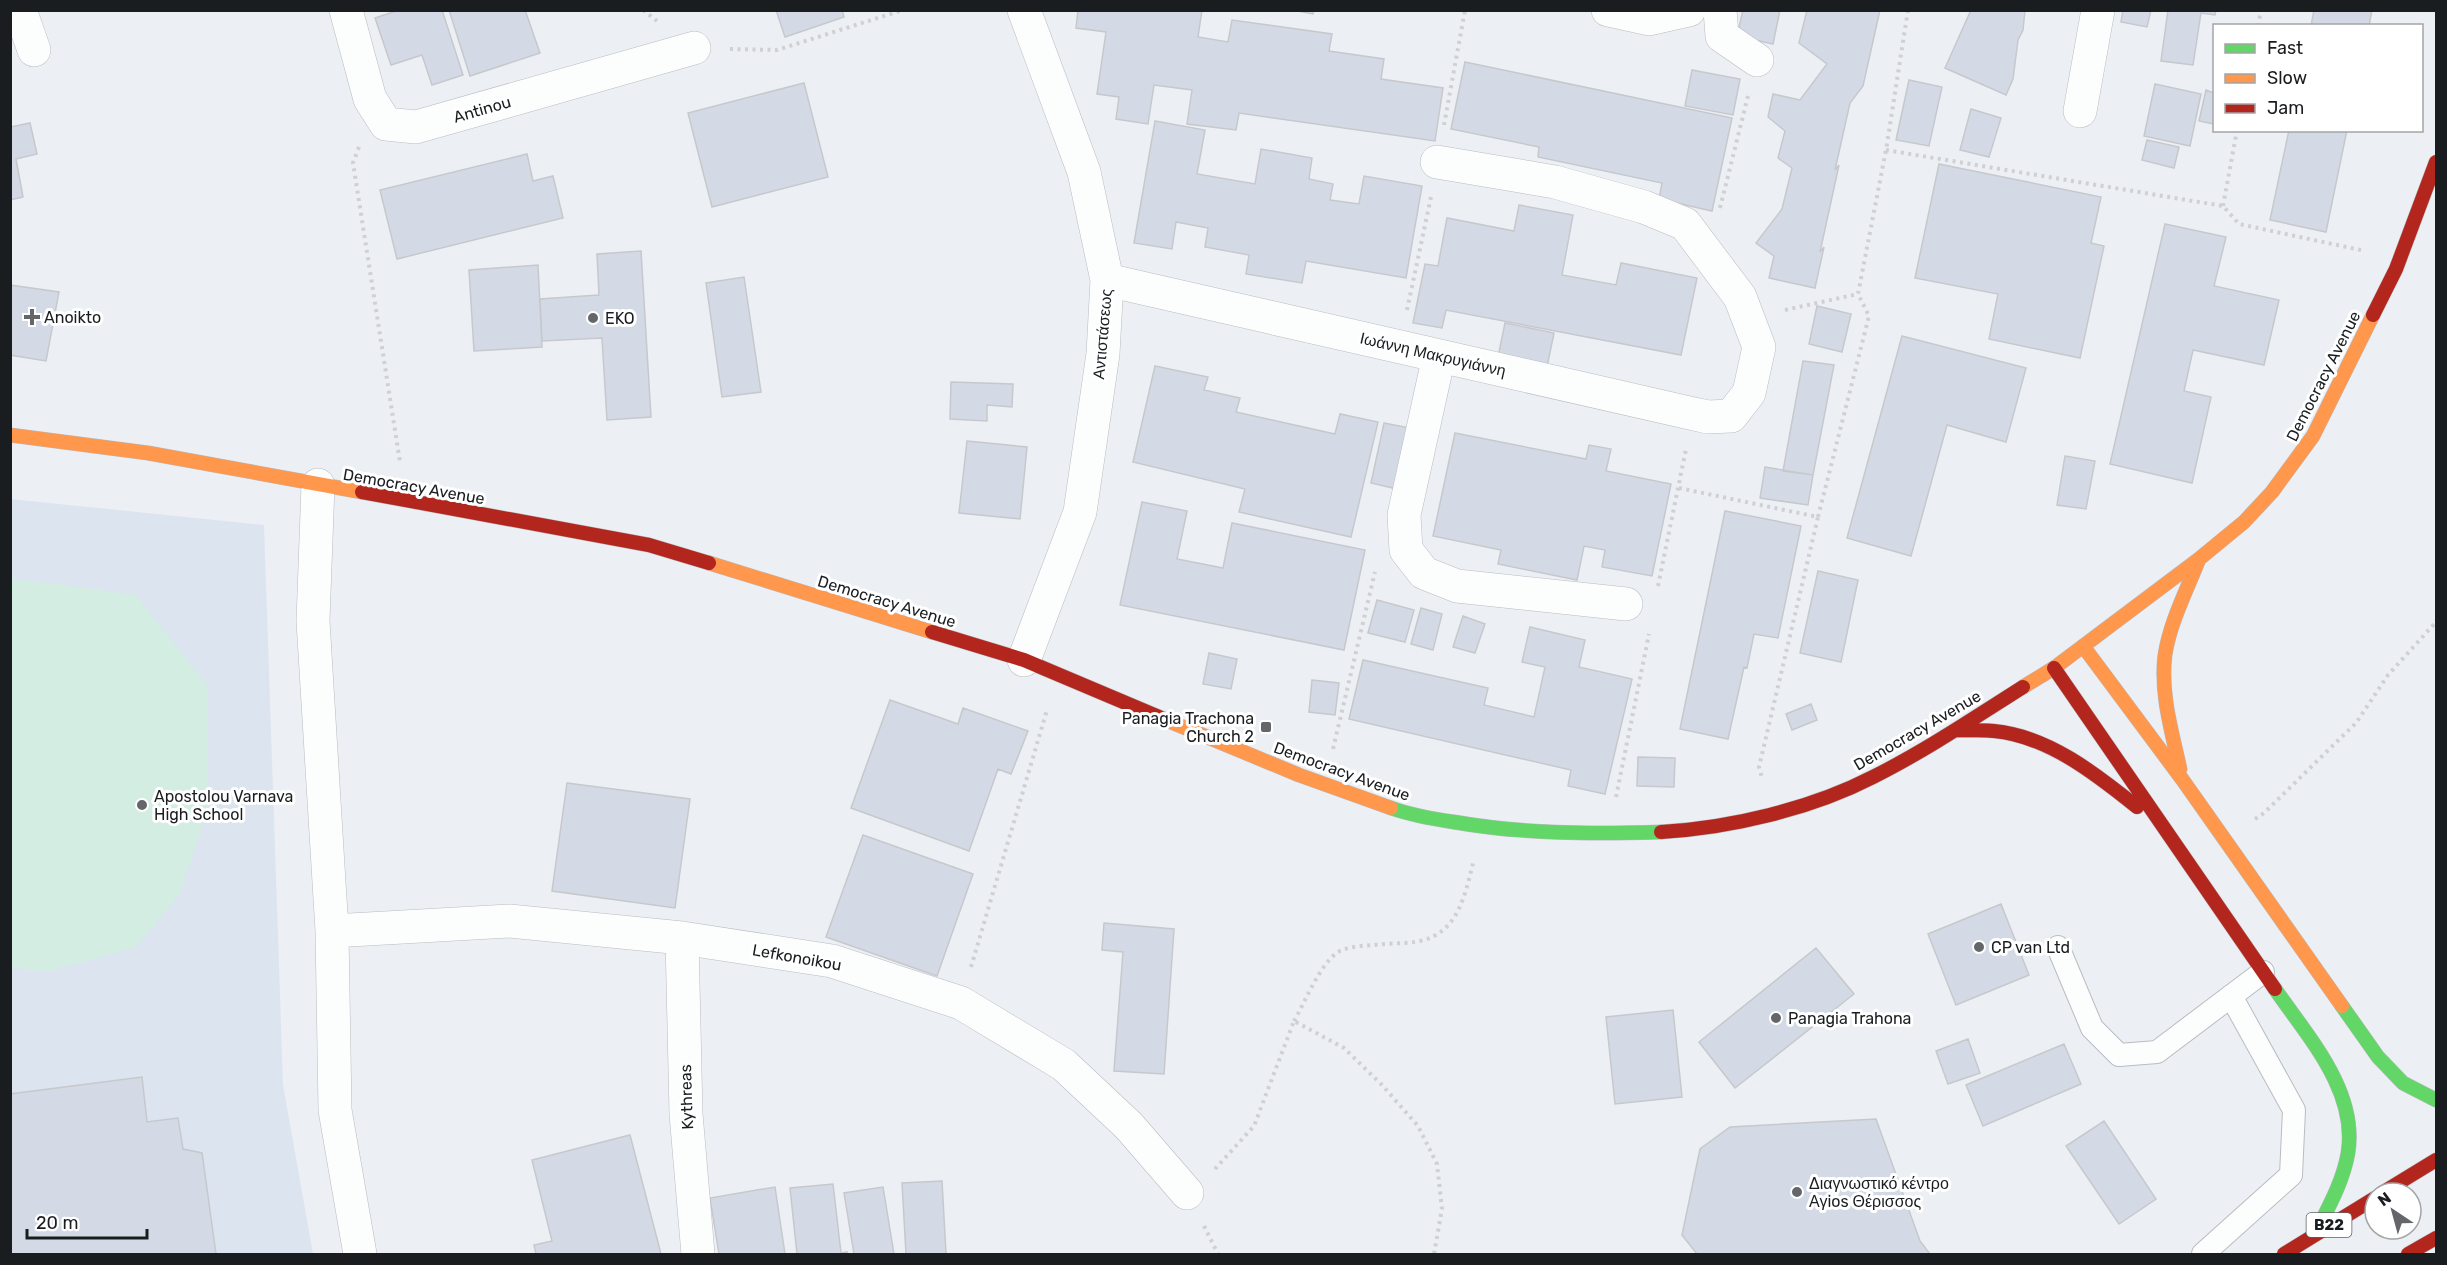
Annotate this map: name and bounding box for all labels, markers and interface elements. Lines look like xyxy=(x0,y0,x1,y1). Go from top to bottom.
legend xyxy=(2213,24,2423,132)
text: Fast xyxy=(2267,37,2303,59)
text: Slow xyxy=(2267,67,2307,89)
street label: Antinou xyxy=(451,92,513,127)
text: Jam xyxy=(2267,97,2304,119)
street label: Αντιστάσεως xyxy=(1089,288,1116,380)
place label: Anoikto xyxy=(44,308,101,327)
street label: Democracy Avenue xyxy=(2282,308,2365,444)
place label: EKO xyxy=(605,309,635,328)
marker: Anoikto xyxy=(25,310,39,324)
marker: EKO xyxy=(586,311,600,325)
street label: Ιωάννη Μακρυγιάννη xyxy=(1358,328,1508,381)
street label: Democracy Avenue xyxy=(342,465,486,508)
street label: Democracy Avenue xyxy=(815,571,958,632)
street label: Democracy Avenue xyxy=(1850,686,1984,775)
place label: Panagia Trachona Church 2 xyxy=(1122,709,1254,746)
marker: Panagia Trachona Church 2 xyxy=(1259,720,1273,734)
street label: Democracy Avenue xyxy=(1271,738,1413,805)
place label: Apostolou Varnava High School xyxy=(154,787,293,824)
marker: Apostolou Varnava High School xyxy=(135,798,149,812)
place label: CP van Ltd xyxy=(1991,938,2070,957)
street label: Lefkonoikou xyxy=(751,940,843,975)
marker: CP van Ltd xyxy=(1972,940,1986,954)
place label: Panagia Trahona xyxy=(1788,1009,1911,1028)
marker: Panagia Trahona xyxy=(1769,1011,1783,1025)
street label: Kythreas xyxy=(676,1064,697,1130)
place label: Διαγνωστικό κέντρο Αγios Θέρισσος xyxy=(1809,1174,1949,1211)
north arrow xyxy=(2363,1181,2423,1241)
marker: Διαγνωστικό κέντρο Αγios Θέρισσος xyxy=(1790,1185,1804,1199)
text: N xyxy=(2374,1188,2395,1210)
scale bar xyxy=(27,1202,147,1240)
text: 20 m xyxy=(36,1212,78,1234)
road number: B22 xyxy=(2306,1213,2352,1237)

